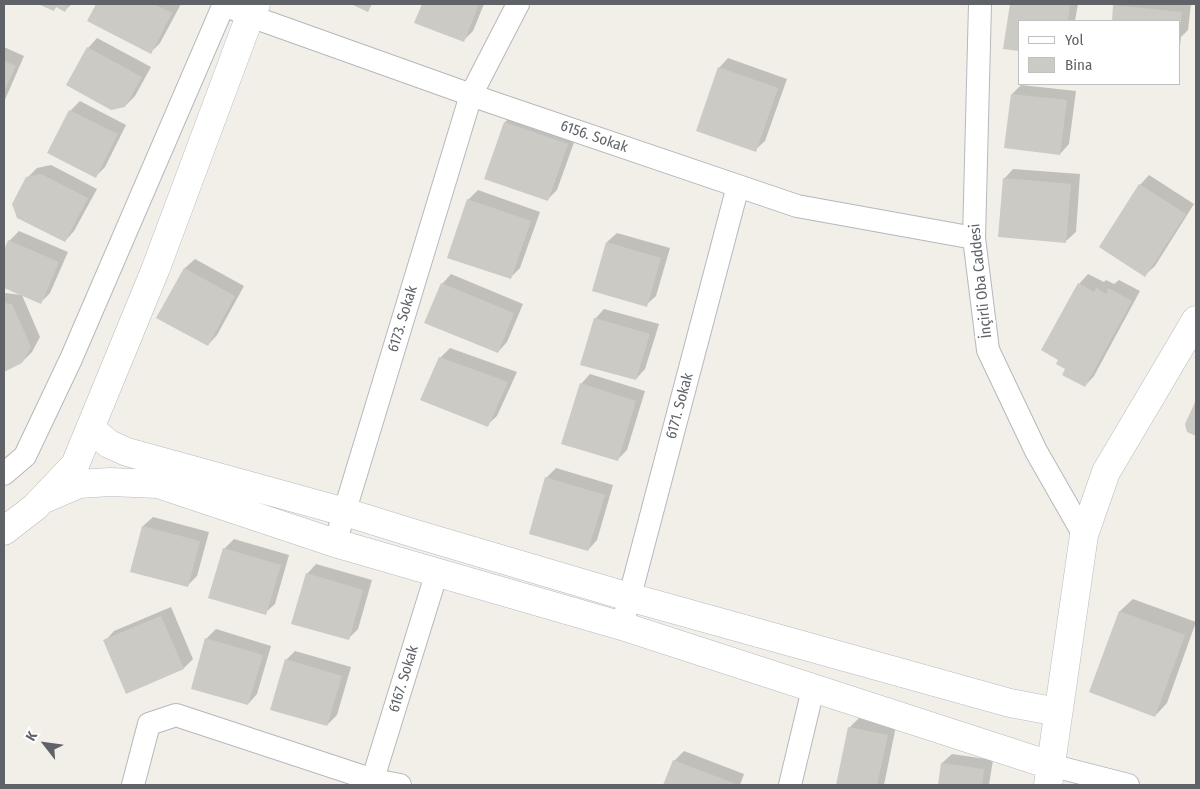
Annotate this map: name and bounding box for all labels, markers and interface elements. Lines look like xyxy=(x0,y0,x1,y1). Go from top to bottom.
legend xyxy=(1018,20,1180,85)
text: Yol xyxy=(1065,31,1083,49)
text: Bina xyxy=(1065,56,1092,74)
street label: 6156. Sokak xyxy=(558,117,630,157)
street label: İnçirli Oba Caddesi xyxy=(966,223,996,339)
street label: 6173. Sokak xyxy=(384,284,422,354)
street label: 6171. Sokak xyxy=(663,371,697,441)
street label: 6167. Sokak xyxy=(385,643,423,715)
north arrow xyxy=(20,719,70,769)
text: K xyxy=(22,728,41,744)

